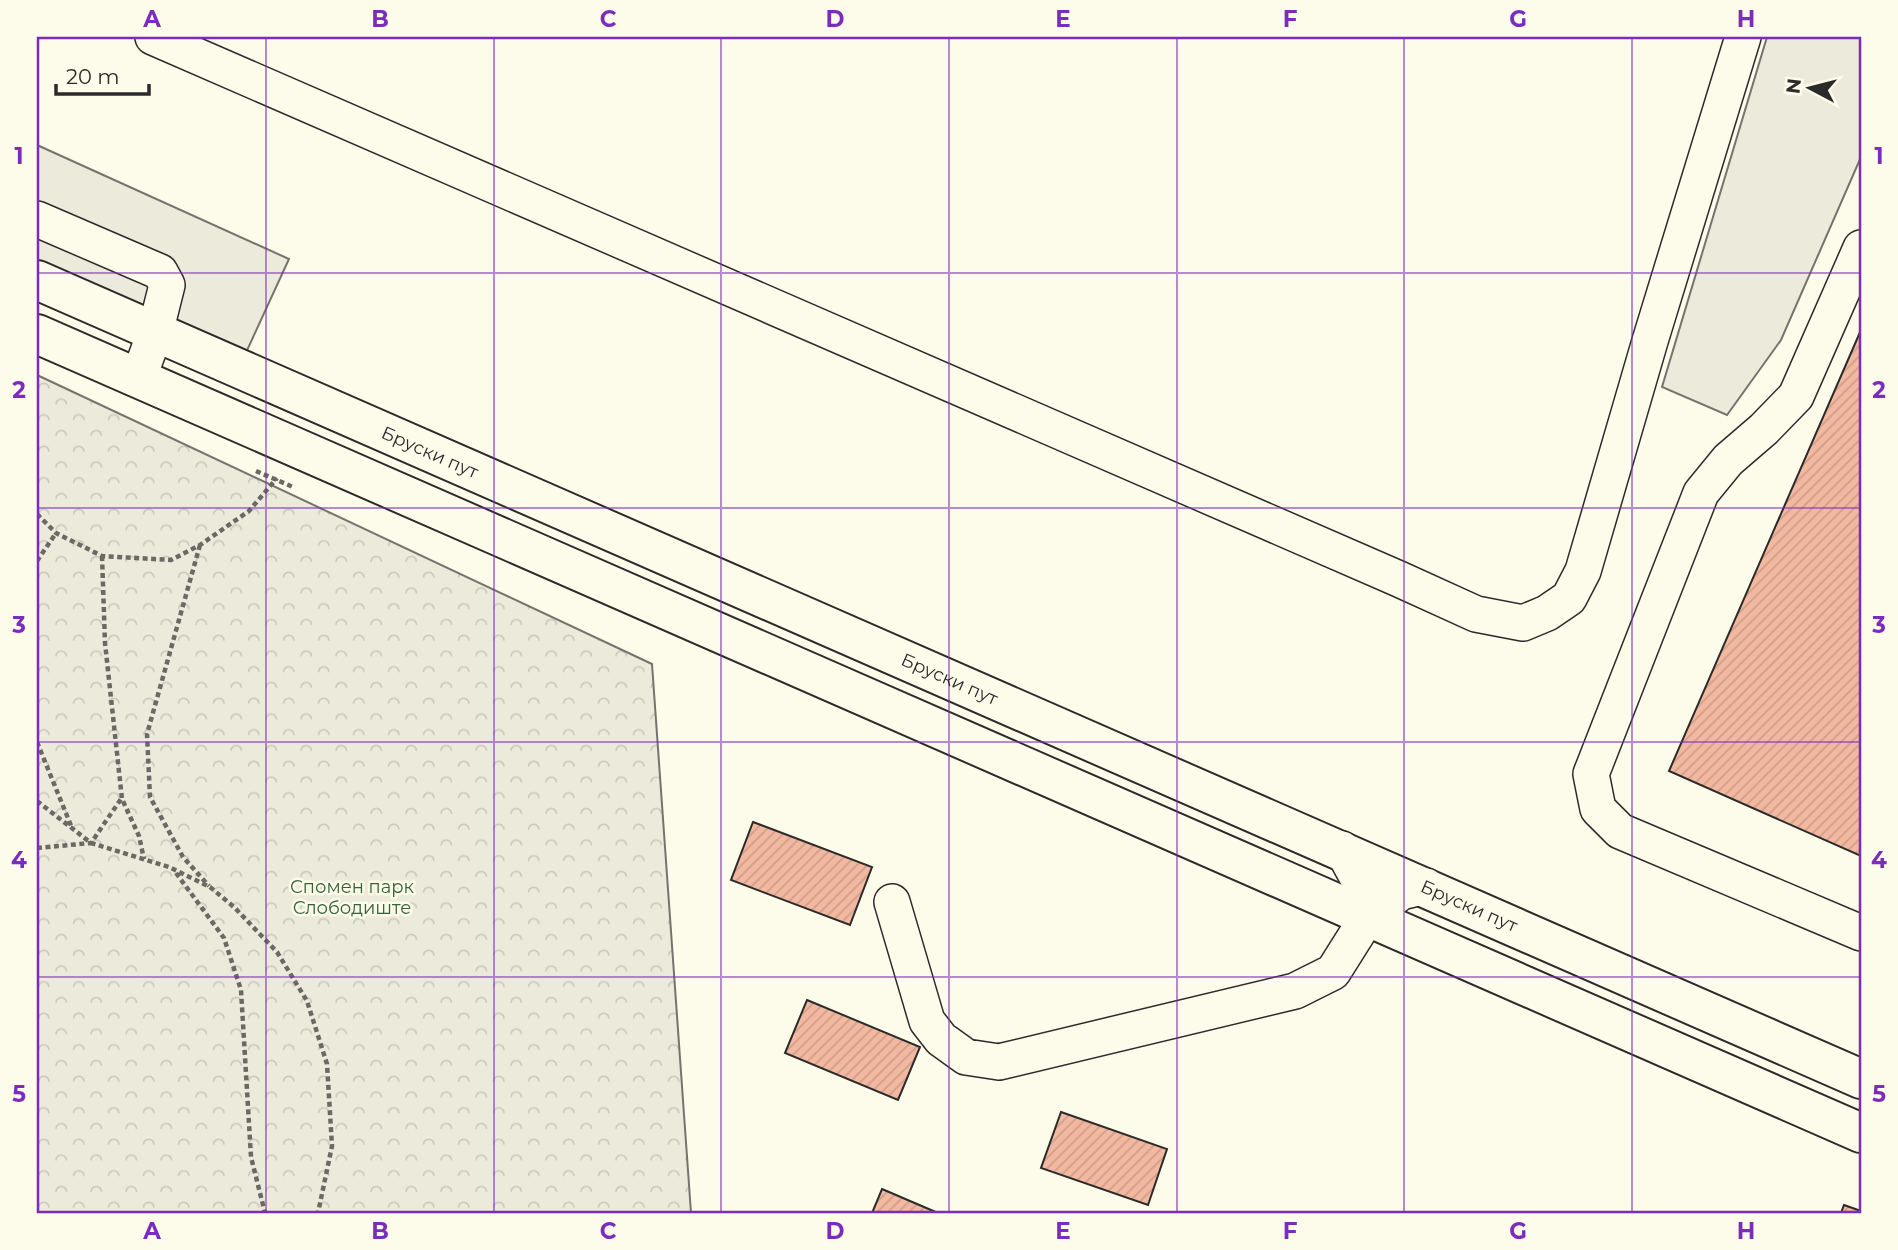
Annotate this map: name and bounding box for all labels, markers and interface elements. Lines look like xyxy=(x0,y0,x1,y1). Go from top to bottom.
text: A xyxy=(142,5,161,33)
text: B xyxy=(371,5,389,33)
text: C xyxy=(600,5,617,33)
text: D xyxy=(826,5,845,33)
text: E xyxy=(1055,5,1071,33)
text: F xyxy=(1283,5,1298,33)
text: G xyxy=(1509,5,1527,33)
text: H xyxy=(1737,5,1755,33)
scale bar xyxy=(56,52,149,96)
north arrow xyxy=(1776,52,1846,122)
text: 20 m xyxy=(66,64,120,89)
text: N xyxy=(1781,77,1806,95)
text: 1 xyxy=(14,142,24,170)
text: 1 xyxy=(1874,142,1884,170)
text: 2 xyxy=(12,376,26,404)
text: 2 xyxy=(1872,376,1886,404)
street label: Бруски пут xyxy=(378,422,482,484)
text: 3 xyxy=(11,611,26,639)
text: 3 xyxy=(1871,611,1886,639)
street label: Бруски пут xyxy=(898,649,1002,710)
text: 4 xyxy=(11,846,27,874)
text: 4 xyxy=(1871,846,1887,874)
street label: Бруски пут xyxy=(1417,875,1521,937)
park label: Спомен парк Слободиште xyxy=(290,876,415,919)
text: 5 xyxy=(12,1080,26,1108)
text: 5 xyxy=(1872,1080,1886,1108)
text: A xyxy=(142,1217,161,1245)
text: B xyxy=(371,1217,389,1245)
text: C xyxy=(600,1217,617,1245)
text: D xyxy=(826,1217,845,1245)
text: E xyxy=(1055,1217,1071,1245)
text: F xyxy=(1283,1217,1298,1245)
text: G xyxy=(1509,1217,1527,1245)
text: H xyxy=(1737,1217,1755,1245)

